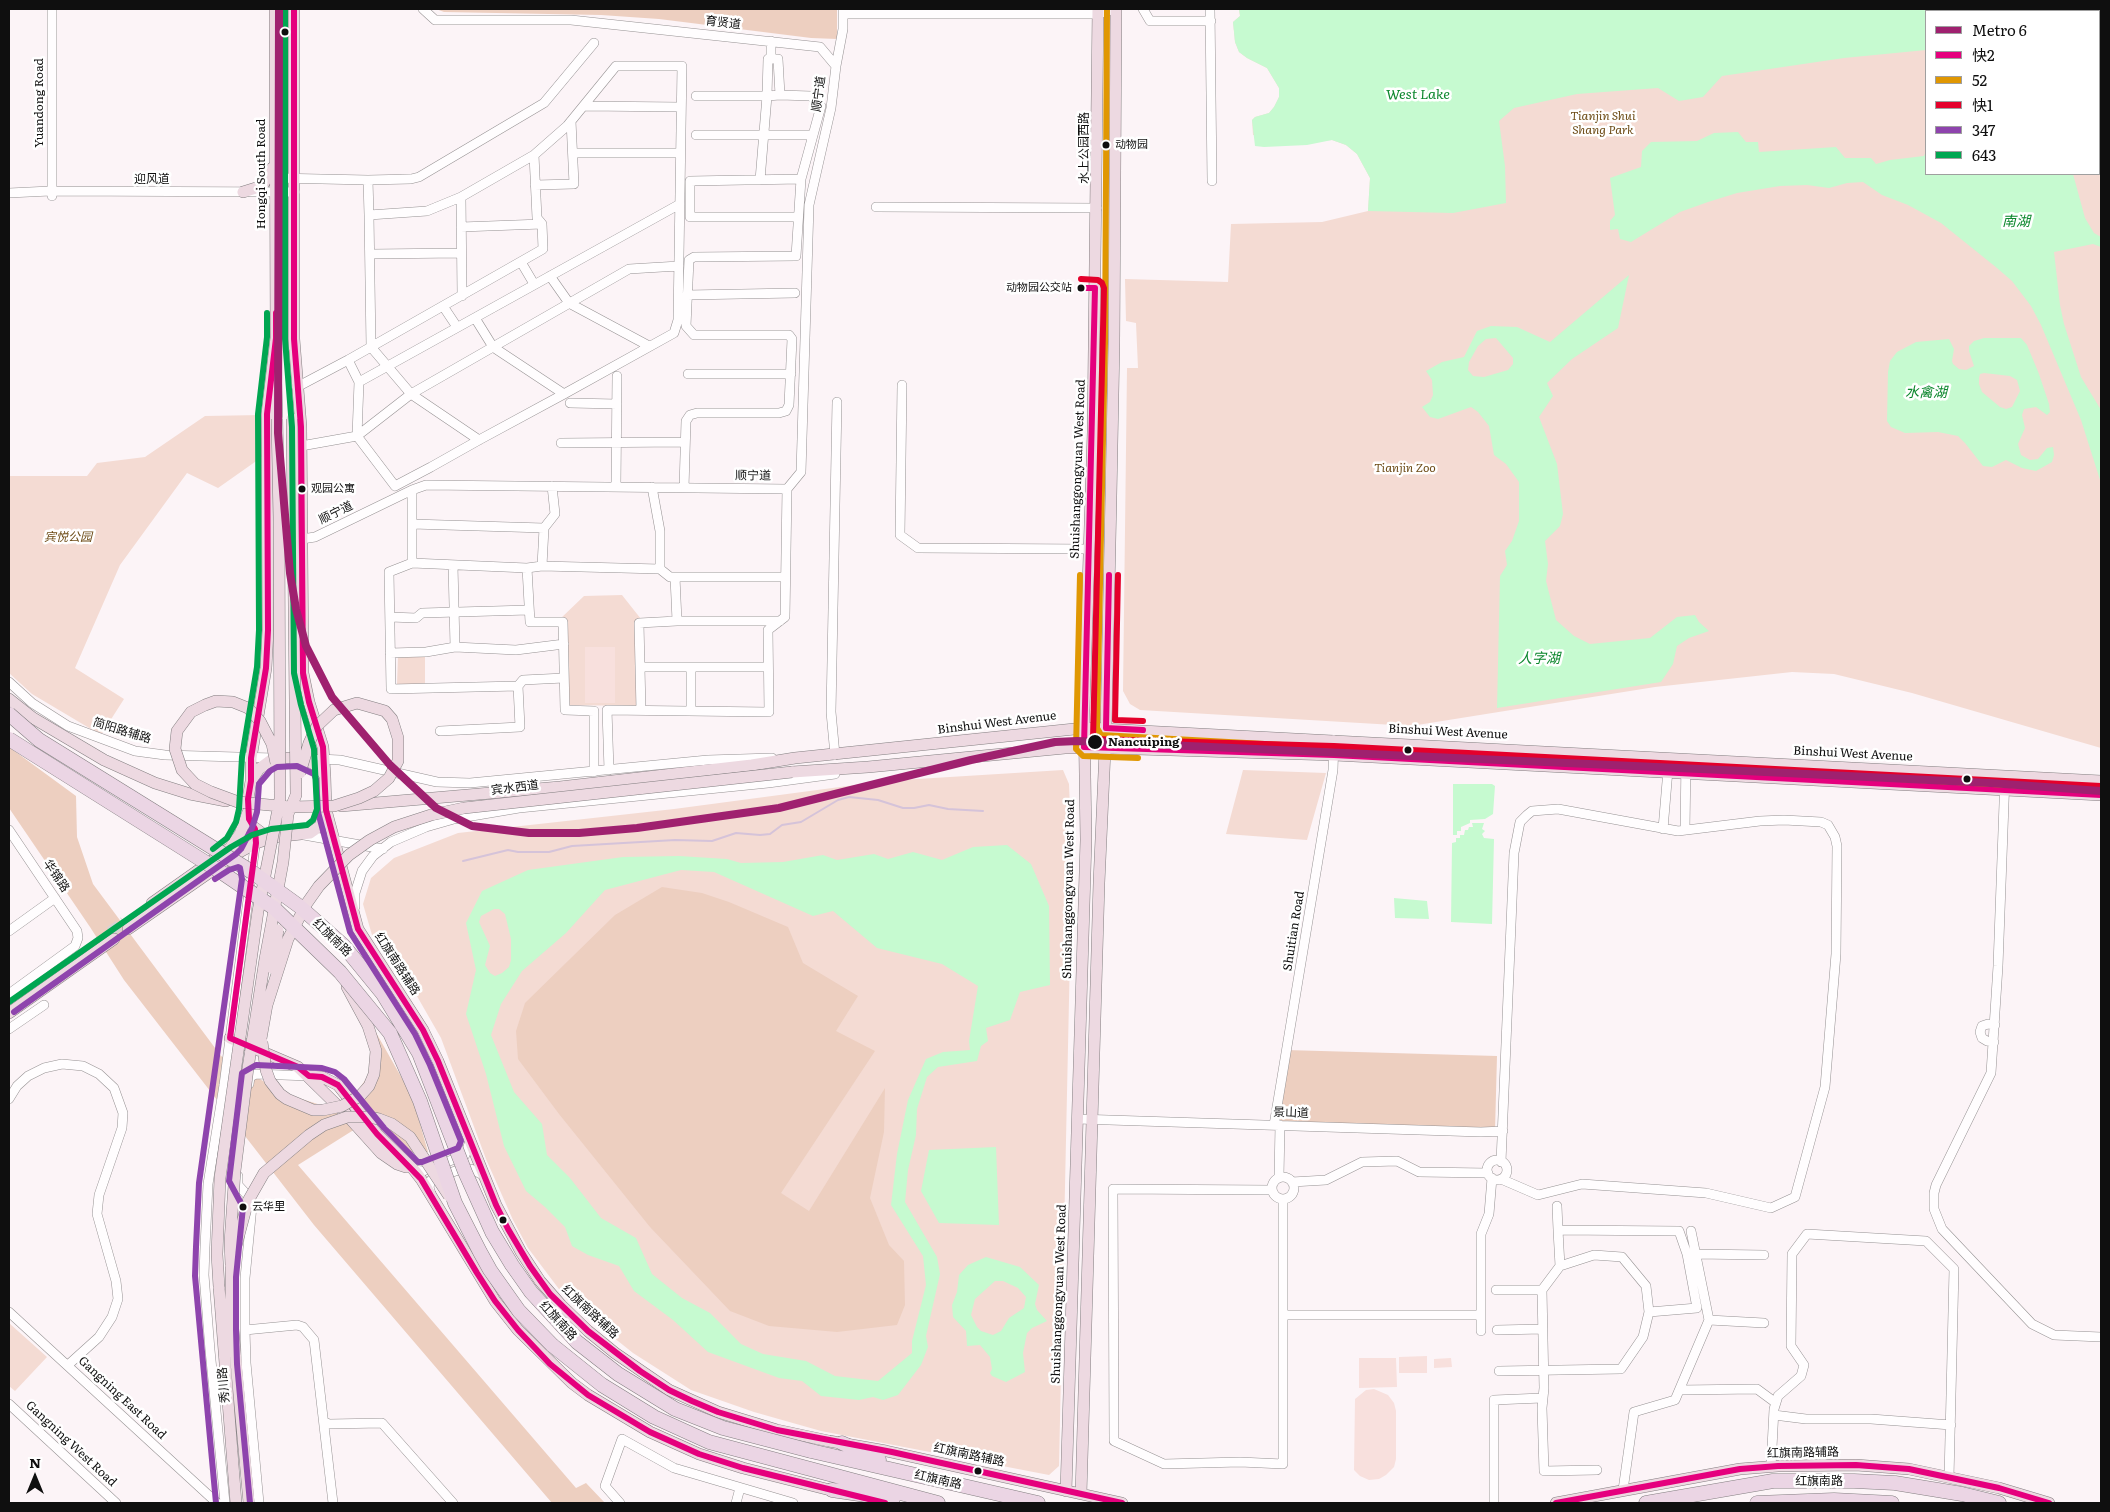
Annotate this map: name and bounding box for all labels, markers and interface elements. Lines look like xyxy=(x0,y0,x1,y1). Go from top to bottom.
legend xyxy=(1925,10,2100,175)
street label: 育贤道 xyxy=(704,14,742,32)
text: Metro 6 xyxy=(1972,18,2027,41)
unlabelled marker xyxy=(280,27,290,37)
text: 快2 xyxy=(1972,43,1995,66)
street label: Yuandong Road xyxy=(32,58,46,148)
text: 52 xyxy=(1972,68,1987,91)
street label: 顺宁道 xyxy=(809,75,829,113)
water label: West Lake xyxy=(1386,87,1450,103)
text: 快1 xyxy=(1972,93,1993,116)
park label: Tianjin Shui Shang Park xyxy=(1571,109,1635,137)
street label: 水上公园西路 xyxy=(1077,112,1091,184)
text: 347 xyxy=(1972,118,1995,141)
street label: Hongqi South Road xyxy=(254,119,268,229)
place label: 动物园 xyxy=(1115,138,1148,152)
marker: 动物园 xyxy=(1101,140,1111,150)
text: 643 xyxy=(1972,143,1996,166)
street label: 迎风道 xyxy=(134,172,170,186)
water label: 南湖 xyxy=(2002,214,2030,230)
place label: 动物园公交站 xyxy=(1006,281,1072,295)
marker: 动物园公交站 xyxy=(1076,283,1086,293)
street label: Shuishanggongyuan West Road xyxy=(1068,379,1088,559)
water label: 水禽湖 xyxy=(1905,385,1947,401)
park label: Tianjin Zoo xyxy=(1374,461,1436,475)
street label: 顺宁道 xyxy=(735,468,771,484)
place label: 观园公寓 xyxy=(311,482,355,496)
marker: 观园公寓 xyxy=(297,484,307,494)
street label: 顺宁道 xyxy=(317,499,355,527)
park label: 宾悦公园 xyxy=(44,530,92,544)
water label: 人字湖 xyxy=(1518,651,1560,667)
street label: Binshui West Avenue xyxy=(937,709,1057,737)
street label: 简阳路辅路 xyxy=(91,715,153,747)
street label: Binshui West Avenue xyxy=(1388,722,1508,742)
marker: Nancuiping xyxy=(1086,733,1104,751)
place label: Nancuiping xyxy=(1108,735,1180,749)
street label: Binshui West Avenue xyxy=(1793,744,1913,764)
unlabelled marker xyxy=(1403,745,1413,755)
unlabelled marker xyxy=(1962,774,1972,784)
street label: 宾水西道 xyxy=(490,778,540,798)
street label: Shuishanggongyuan West Road xyxy=(1060,799,1078,979)
street label: 华锦路 xyxy=(40,857,72,895)
street label: Shuitian Road xyxy=(1281,890,1307,972)
street label: 红旗南路 xyxy=(310,916,354,960)
street label: 红旗南路辅路 xyxy=(371,930,423,998)
street label: 景山道 xyxy=(1273,1105,1309,1121)
place label: 云华里 xyxy=(252,1200,285,1214)
marker: 云华里 xyxy=(238,1202,248,1212)
street label: Shuishanggongyuan West Road xyxy=(1049,1204,1069,1384)
unlabelled marker xyxy=(498,1215,508,1225)
street label: 红旗南路辅路 xyxy=(559,1282,621,1342)
street label: 红旗南路 xyxy=(536,1299,580,1343)
street label: Gangning East Road xyxy=(75,1354,169,1442)
street label: 秀川路 xyxy=(215,1366,233,1404)
street label: Gangning West Road xyxy=(23,1398,119,1490)
street label: 红旗南路辅路 xyxy=(932,1440,1006,1470)
street label: 红旗南路辅路 xyxy=(1767,1445,1839,1461)
north arrow xyxy=(10,1452,60,1502)
text: N xyxy=(29,1452,41,1472)
unlabelled marker xyxy=(973,1466,983,1476)
street label: 红旗南路 xyxy=(913,1468,963,1492)
street label: 红旗南路 xyxy=(1795,1474,1843,1488)

